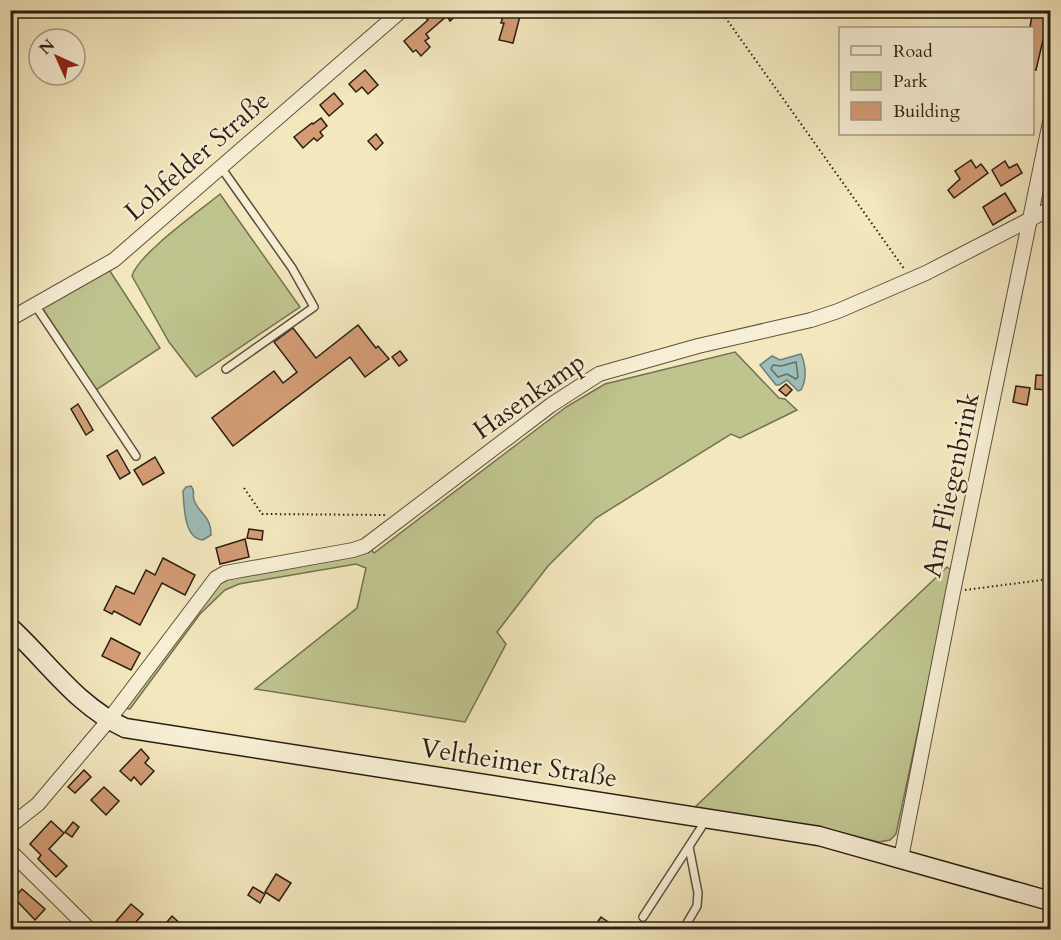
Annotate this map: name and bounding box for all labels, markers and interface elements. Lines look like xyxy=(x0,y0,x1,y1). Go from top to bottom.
north arrow xyxy=(27,27,87,87)
legend xyxy=(839,27,1034,135)
text: N xyxy=(34,34,60,60)
text: Road xyxy=(893,39,933,64)
text: Park xyxy=(893,69,928,94)
street label: Lohfelder Straße xyxy=(117,83,277,229)
text: Building xyxy=(893,99,961,124)
street label: Hasenkamp xyxy=(466,345,592,447)
street label: Am Fliegenbrink xyxy=(914,389,988,581)
street label: Veltheimer Straße xyxy=(418,730,620,796)

